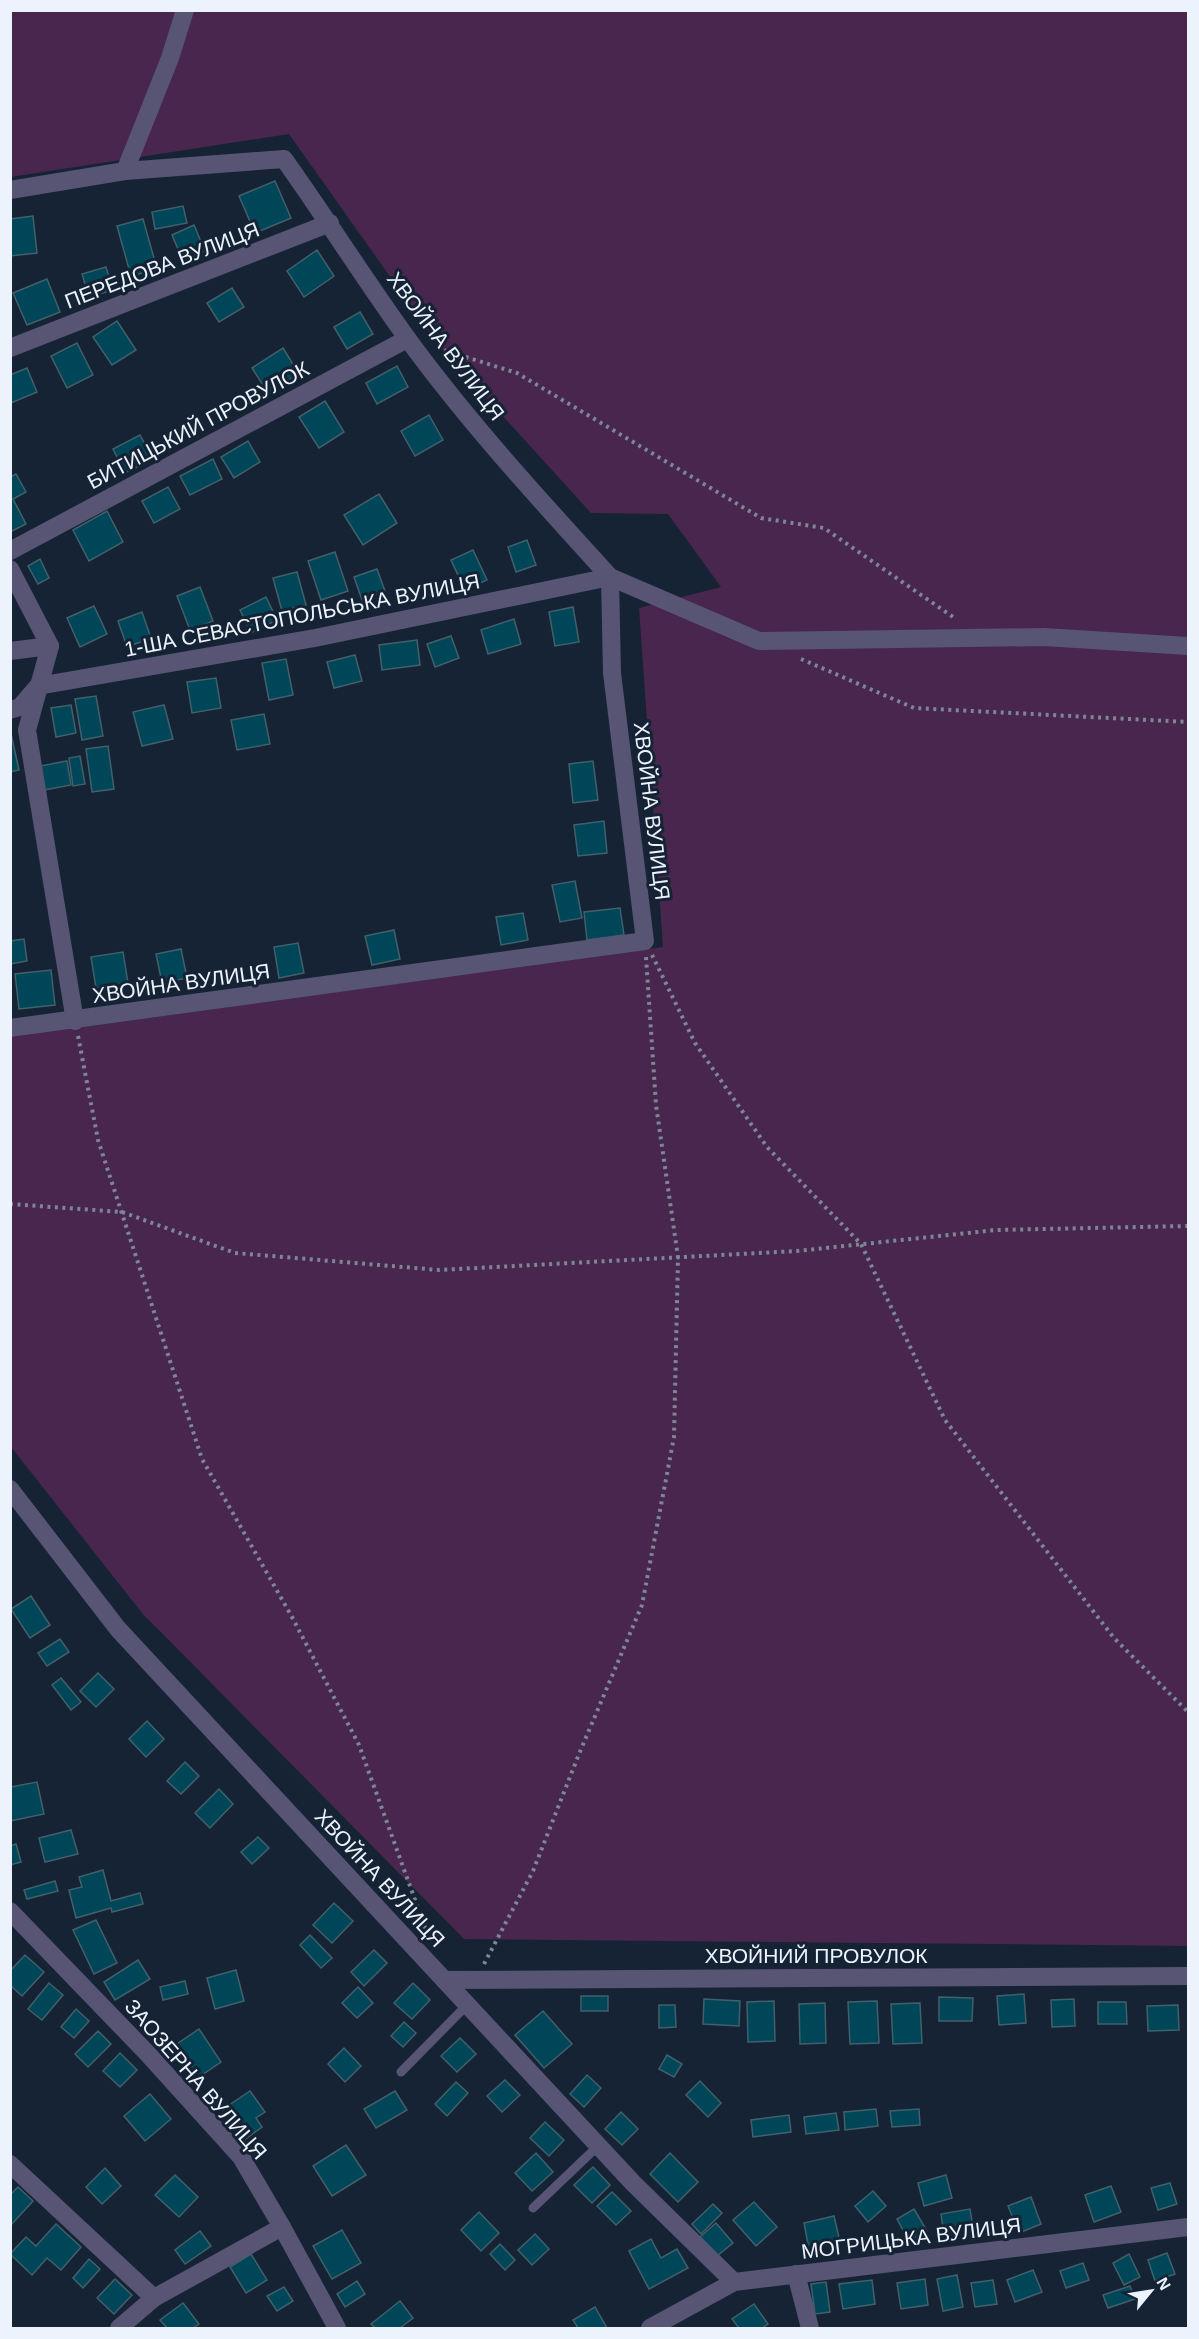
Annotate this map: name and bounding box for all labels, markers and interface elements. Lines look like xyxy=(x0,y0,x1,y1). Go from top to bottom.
street label: ПЕРЕДОВА ВУЛИЦЯ xyxy=(62,217,262,313)
street label: ХВОЙНА ВУЛИЦЯ xyxy=(383,267,509,425)
street label: БИТИЦЬКИЙ ПРОВУЛОК xyxy=(83,356,313,493)
street label: 1-ША СЕВАСТОПОЛЬСЬКА ВУЛИЦЯ xyxy=(122,569,482,661)
street label: ХВОЙНА ВУЛИЦЯ xyxy=(630,721,674,901)
street label: ХВОЙНА ВУЛИЦЯ xyxy=(91,959,271,1007)
street label: ХВОЙНА ВУЛИЦЯ xyxy=(310,1805,450,1951)
street label: ХВОЙНИЙ ПРОВУЛОК xyxy=(704,1944,928,1967)
street label: ЗАОЗЕРНА ВУЛИЦЯ xyxy=(120,1995,272,2163)
street label: МОГРИЦЬКА ВУЛИЦЯ xyxy=(800,2213,1022,2263)
north arrow xyxy=(1121,2261,1181,2321)
text: N xyxy=(1153,2274,1174,2293)

